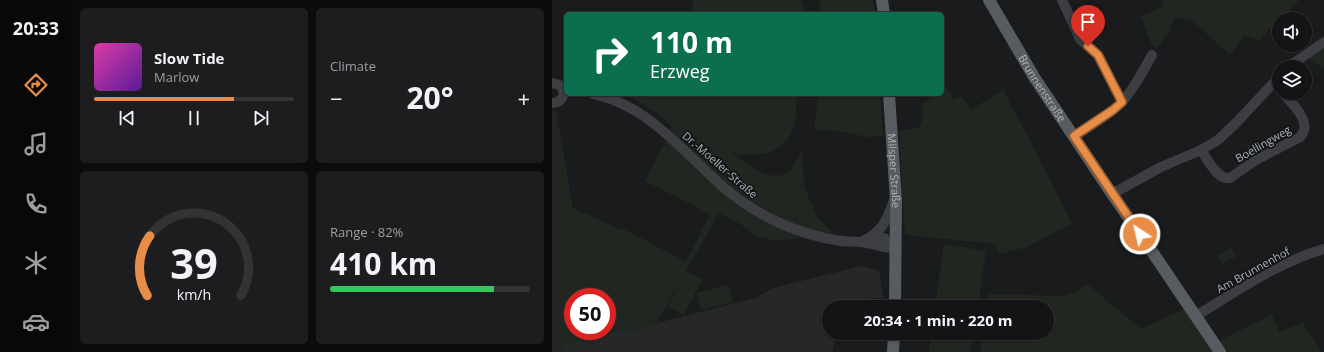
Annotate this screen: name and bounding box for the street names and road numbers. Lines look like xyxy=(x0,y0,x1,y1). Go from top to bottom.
street label: Brunnenstraße xyxy=(1015,51,1070,125)
street label: Boellingweg xyxy=(1232,122,1293,165)
street label: Dr.-Moeller-Straße xyxy=(680,128,761,201)
street label: Milsper Straße xyxy=(885,133,904,208)
street label: Am Brunnenhof xyxy=(1213,243,1293,296)

